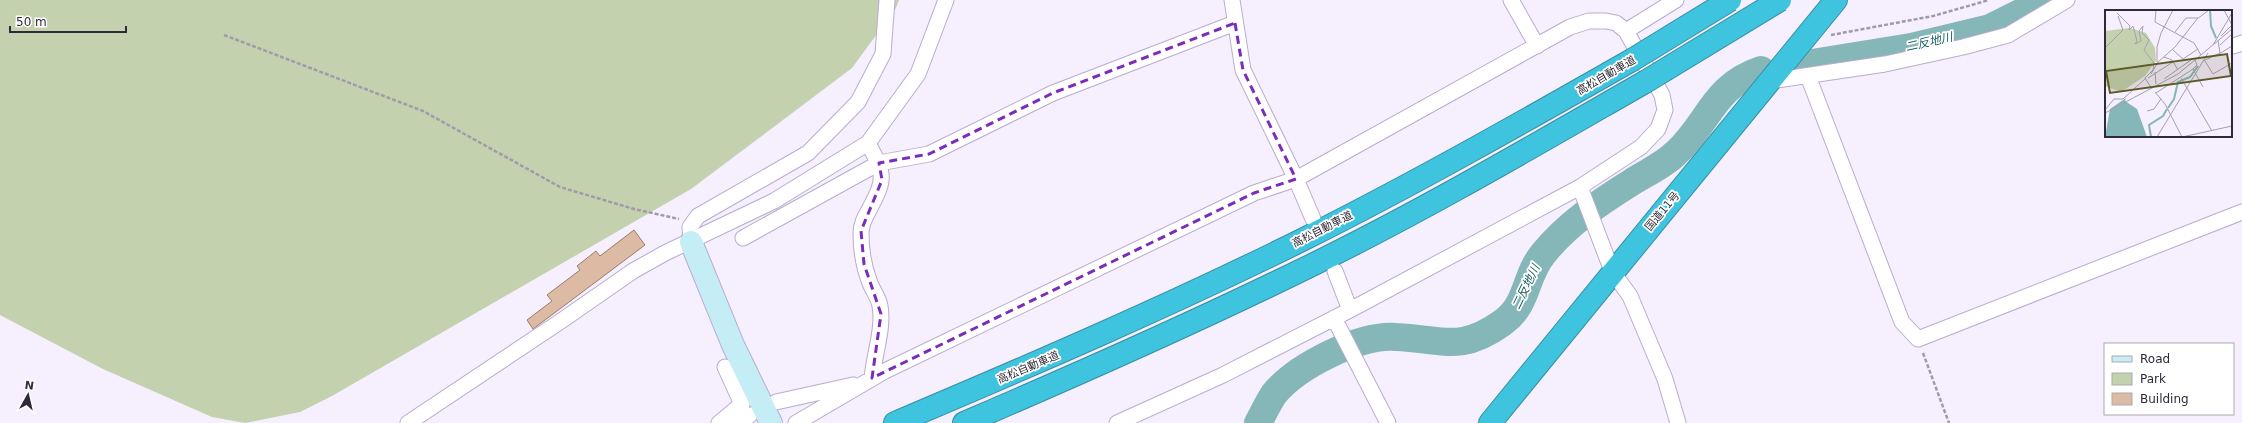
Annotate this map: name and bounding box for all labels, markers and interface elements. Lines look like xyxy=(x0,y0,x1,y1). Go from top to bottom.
scale bar xyxy=(10,8,126,34)
inset map xyxy=(2105,10,2232,137)
text: 50 m xyxy=(16,15,47,29)
water label: 二反地川 xyxy=(1904,29,1956,54)
street label: 高松自動車道 xyxy=(1574,53,1638,98)
street label: 国道11号 xyxy=(1642,189,1682,234)
street label: 高松自動車道 xyxy=(1290,209,1355,250)
water label: 二反地川 xyxy=(1509,261,1544,312)
legend xyxy=(2104,343,2234,415)
street label: 高松自動車道 xyxy=(995,349,1061,386)
text: Road xyxy=(2140,352,2170,366)
text: Park xyxy=(2140,372,2166,386)
north arrow xyxy=(8,375,48,415)
text: N xyxy=(24,379,35,393)
text: Building xyxy=(2140,392,2189,406)

